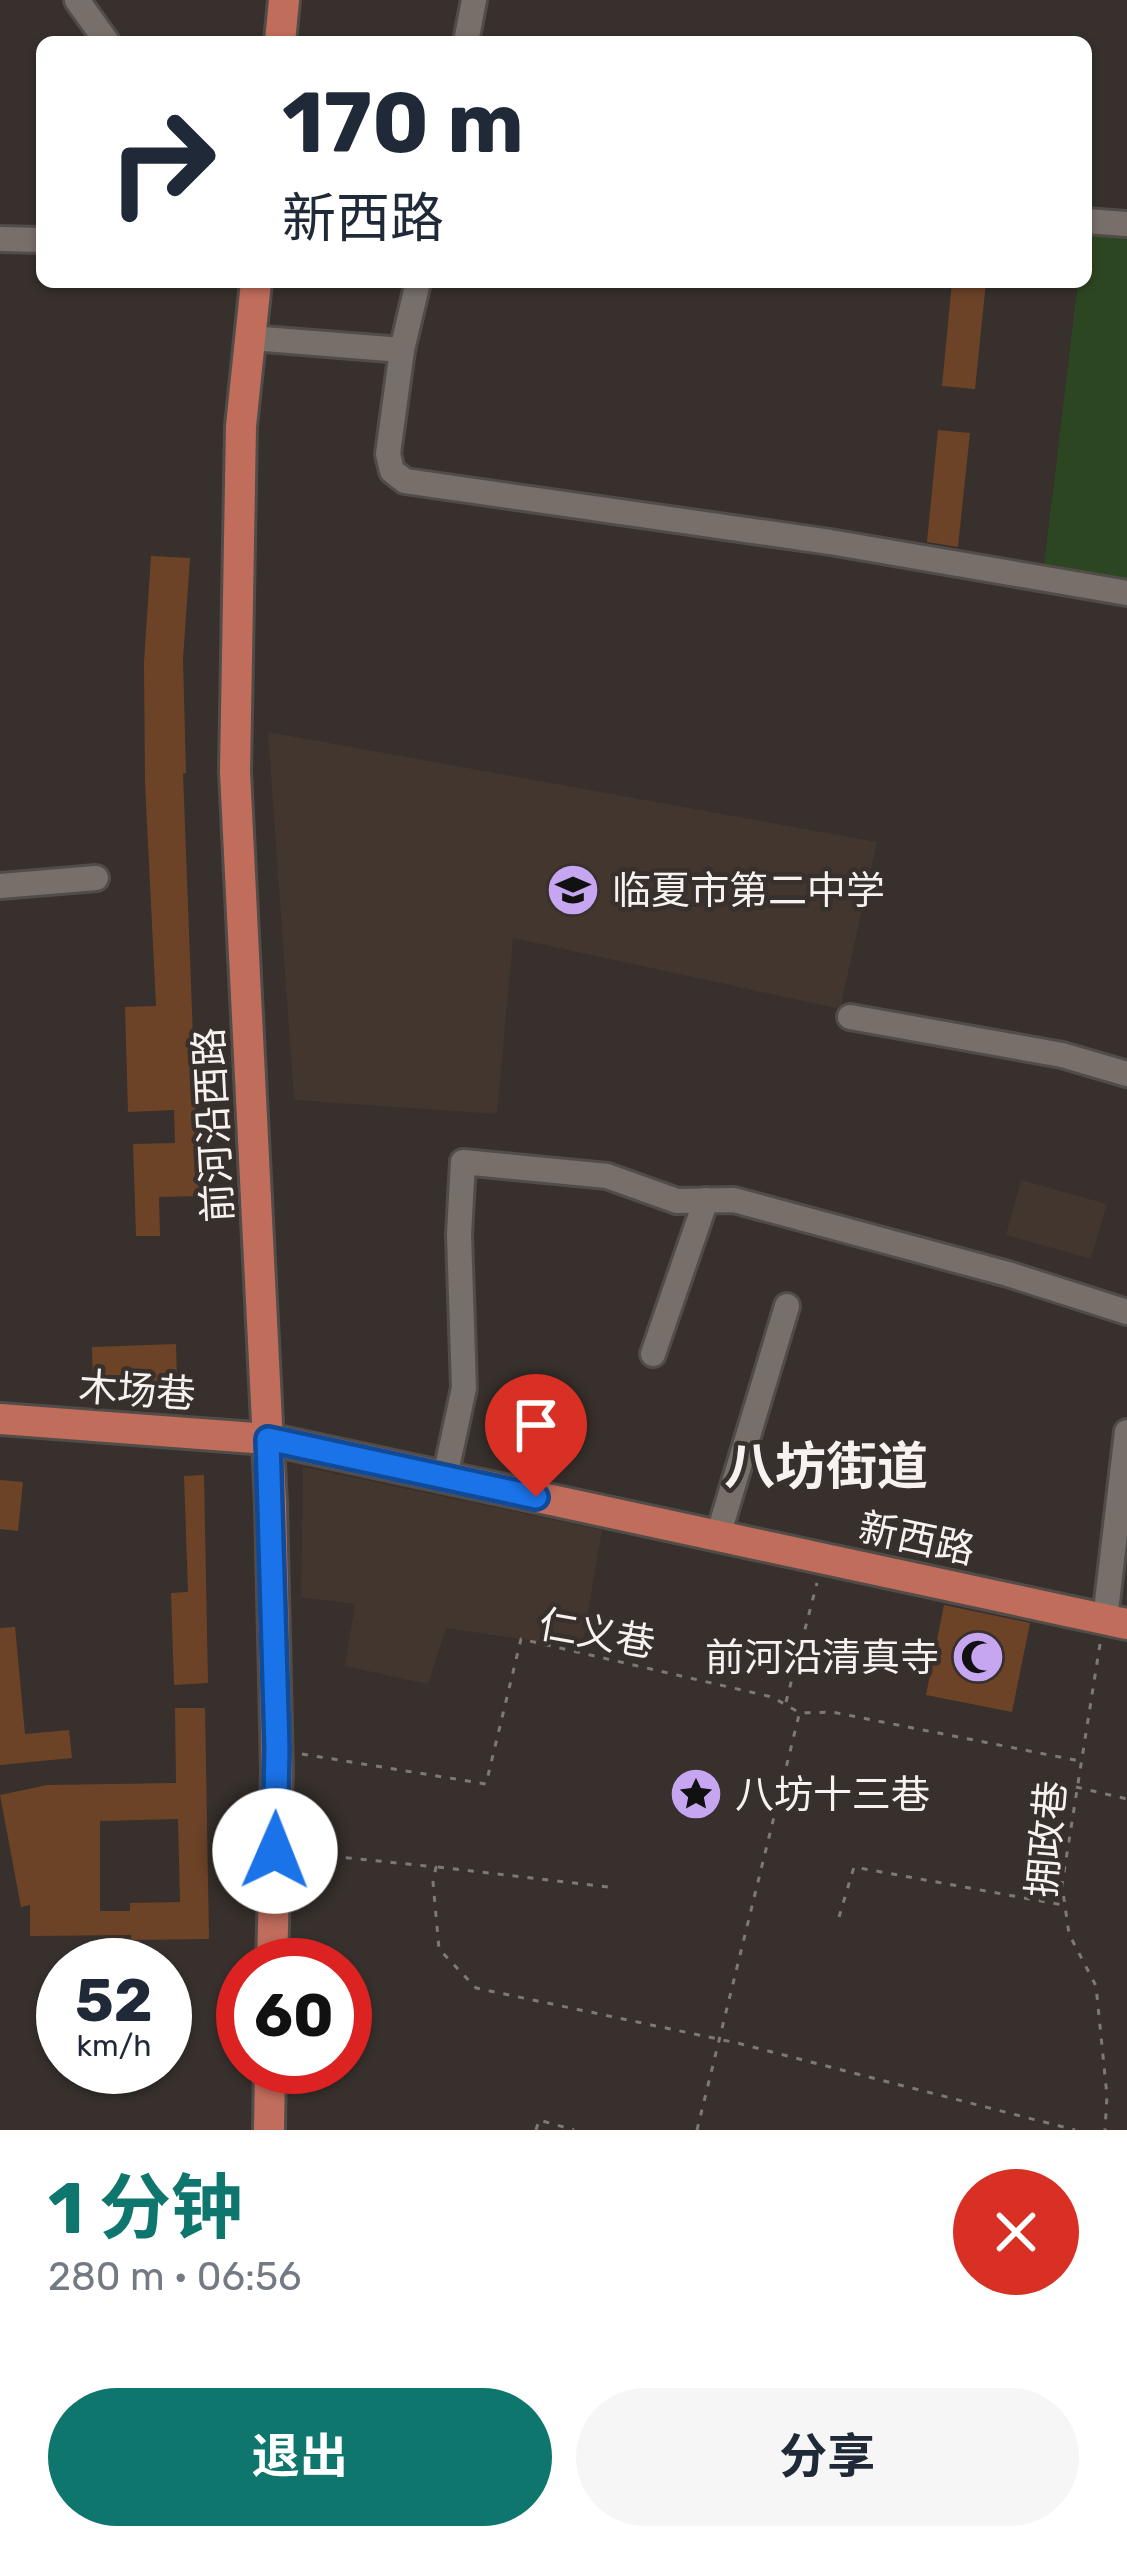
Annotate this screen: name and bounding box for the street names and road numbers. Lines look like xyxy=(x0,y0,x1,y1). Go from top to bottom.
street label: 前河沿西路 xyxy=(186,1026,242,1224)
street label: 木场巷 xyxy=(77,1364,197,1418)
street label: 新西路 xyxy=(855,1504,979,1574)
street label: 仁义巷 xyxy=(535,1601,658,1667)
street label: 拥政巷 xyxy=(1019,1779,1075,1899)

